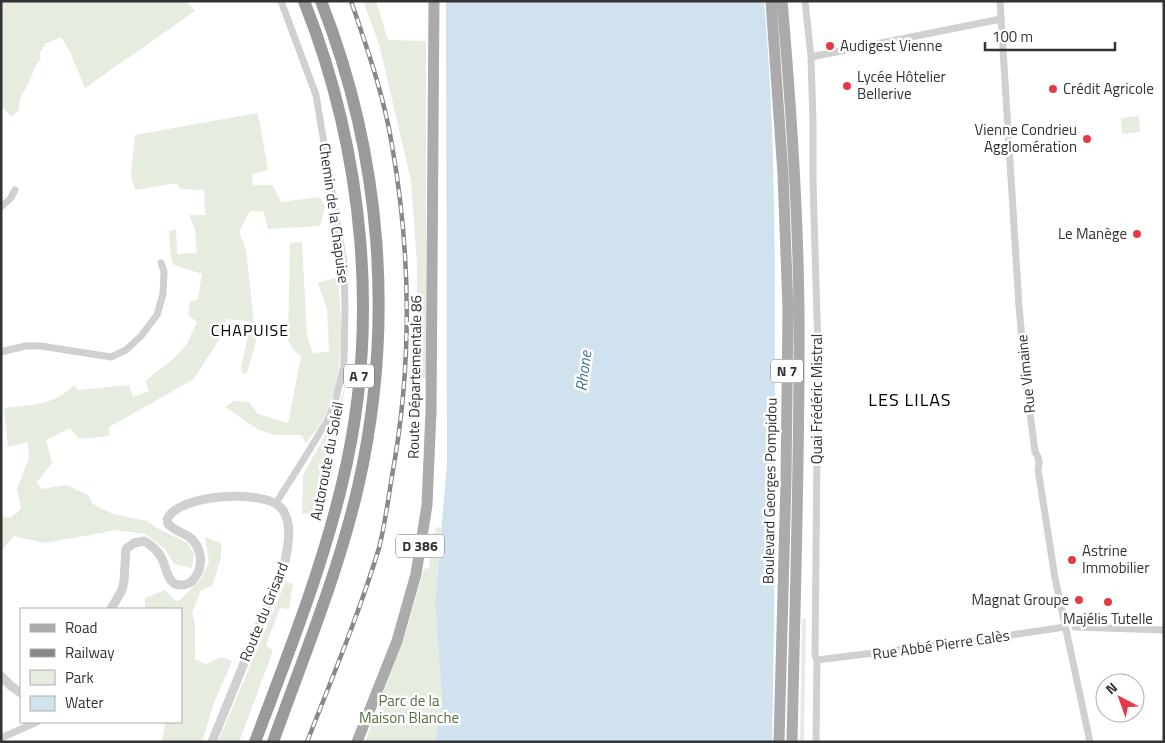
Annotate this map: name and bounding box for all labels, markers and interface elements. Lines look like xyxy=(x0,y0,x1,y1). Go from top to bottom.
scale bar xyxy=(985,20,1115,52)
text: 100 m xyxy=(992,25,1033,48)
place label: Audigest Vienne xyxy=(840,34,942,57)
marker: Audigest Vienne xyxy=(824,40,836,52)
place label: Lycée Hôtelier Bellerive xyxy=(857,65,946,105)
place label: Crédit Agricole xyxy=(1063,77,1154,100)
marker: Lycée Hôtelier Bellerive xyxy=(841,80,853,92)
marker: Crédit Agricole xyxy=(1047,83,1059,95)
place label: Vienne Condrieu Agglomération xyxy=(974,118,1077,158)
marker: Vienne Condrieu Agglomération xyxy=(1081,133,1093,145)
street label: Chemin de la Chapuise xyxy=(313,141,356,285)
place label: Le Manège xyxy=(1058,222,1127,245)
marker: Le Manège xyxy=(1131,228,1143,240)
street label: Route Départementale 86 xyxy=(402,295,427,459)
district label: CHAPUISE xyxy=(211,318,289,342)
street label: Quai Frédéric Mistral xyxy=(805,334,828,464)
street label: Rue Vimaine xyxy=(1010,334,1041,415)
water label: Rhone xyxy=(569,348,598,392)
road number: N 7 xyxy=(771,360,803,382)
road number: A 7 xyxy=(344,364,374,388)
district label: LES LILAS xyxy=(868,386,952,413)
street label: Boulevard Georges Pompidou xyxy=(756,398,783,584)
street label: Autoroute du Soleil xyxy=(304,400,349,522)
road number: D 386 xyxy=(396,534,444,558)
place label: Astrine Immobilier xyxy=(1082,539,1149,579)
marker: Astrine Immobilier xyxy=(1066,554,1078,566)
street label: Route du Grisard xyxy=(233,559,294,665)
place label: Magnat Groupe xyxy=(971,588,1069,611)
marker: Magnat Groupe xyxy=(1073,594,1085,606)
marker: Majélis Tutelle xyxy=(1102,596,1114,608)
place label: Majélis Tutelle xyxy=(1063,607,1153,630)
legend xyxy=(20,608,182,723)
text: Road xyxy=(65,616,97,639)
street label: Rue Abbé Pierre Calès xyxy=(871,623,1011,666)
text: Railway xyxy=(65,641,115,664)
text: Park xyxy=(65,666,94,689)
north arrow xyxy=(1095,673,1145,723)
text: N xyxy=(1101,677,1122,699)
park label: Parc de la Maison Blanche xyxy=(359,689,459,729)
text: Water xyxy=(65,691,104,714)

